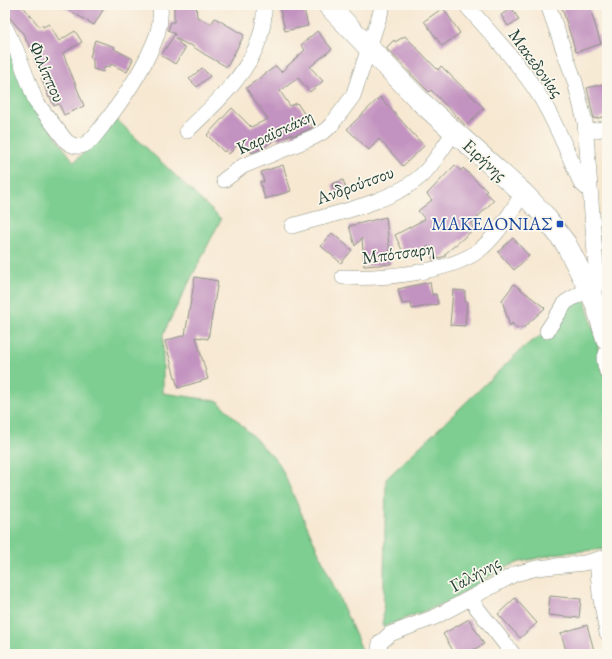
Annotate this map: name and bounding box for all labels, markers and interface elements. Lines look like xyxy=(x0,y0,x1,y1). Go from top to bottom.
street label: Μακεδονίας xyxy=(504,24,569,102)
street label: Φιλίππου xyxy=(24,38,71,106)
street label: Καραϊσκάκη xyxy=(233,104,317,159)
street label: Ειρήνης xyxy=(458,134,512,186)
street label: Ανδρούτσου xyxy=(312,160,397,210)
place label: ΜΑΚΕΔΟΝΙΑΣ xyxy=(431,212,552,235)
marker: ΜΑΚΕΔΟΝΙΑΣ xyxy=(555,219,565,229)
street label: Μπότσαρη xyxy=(360,236,436,269)
street label: Γαλήνης xyxy=(445,550,504,597)

